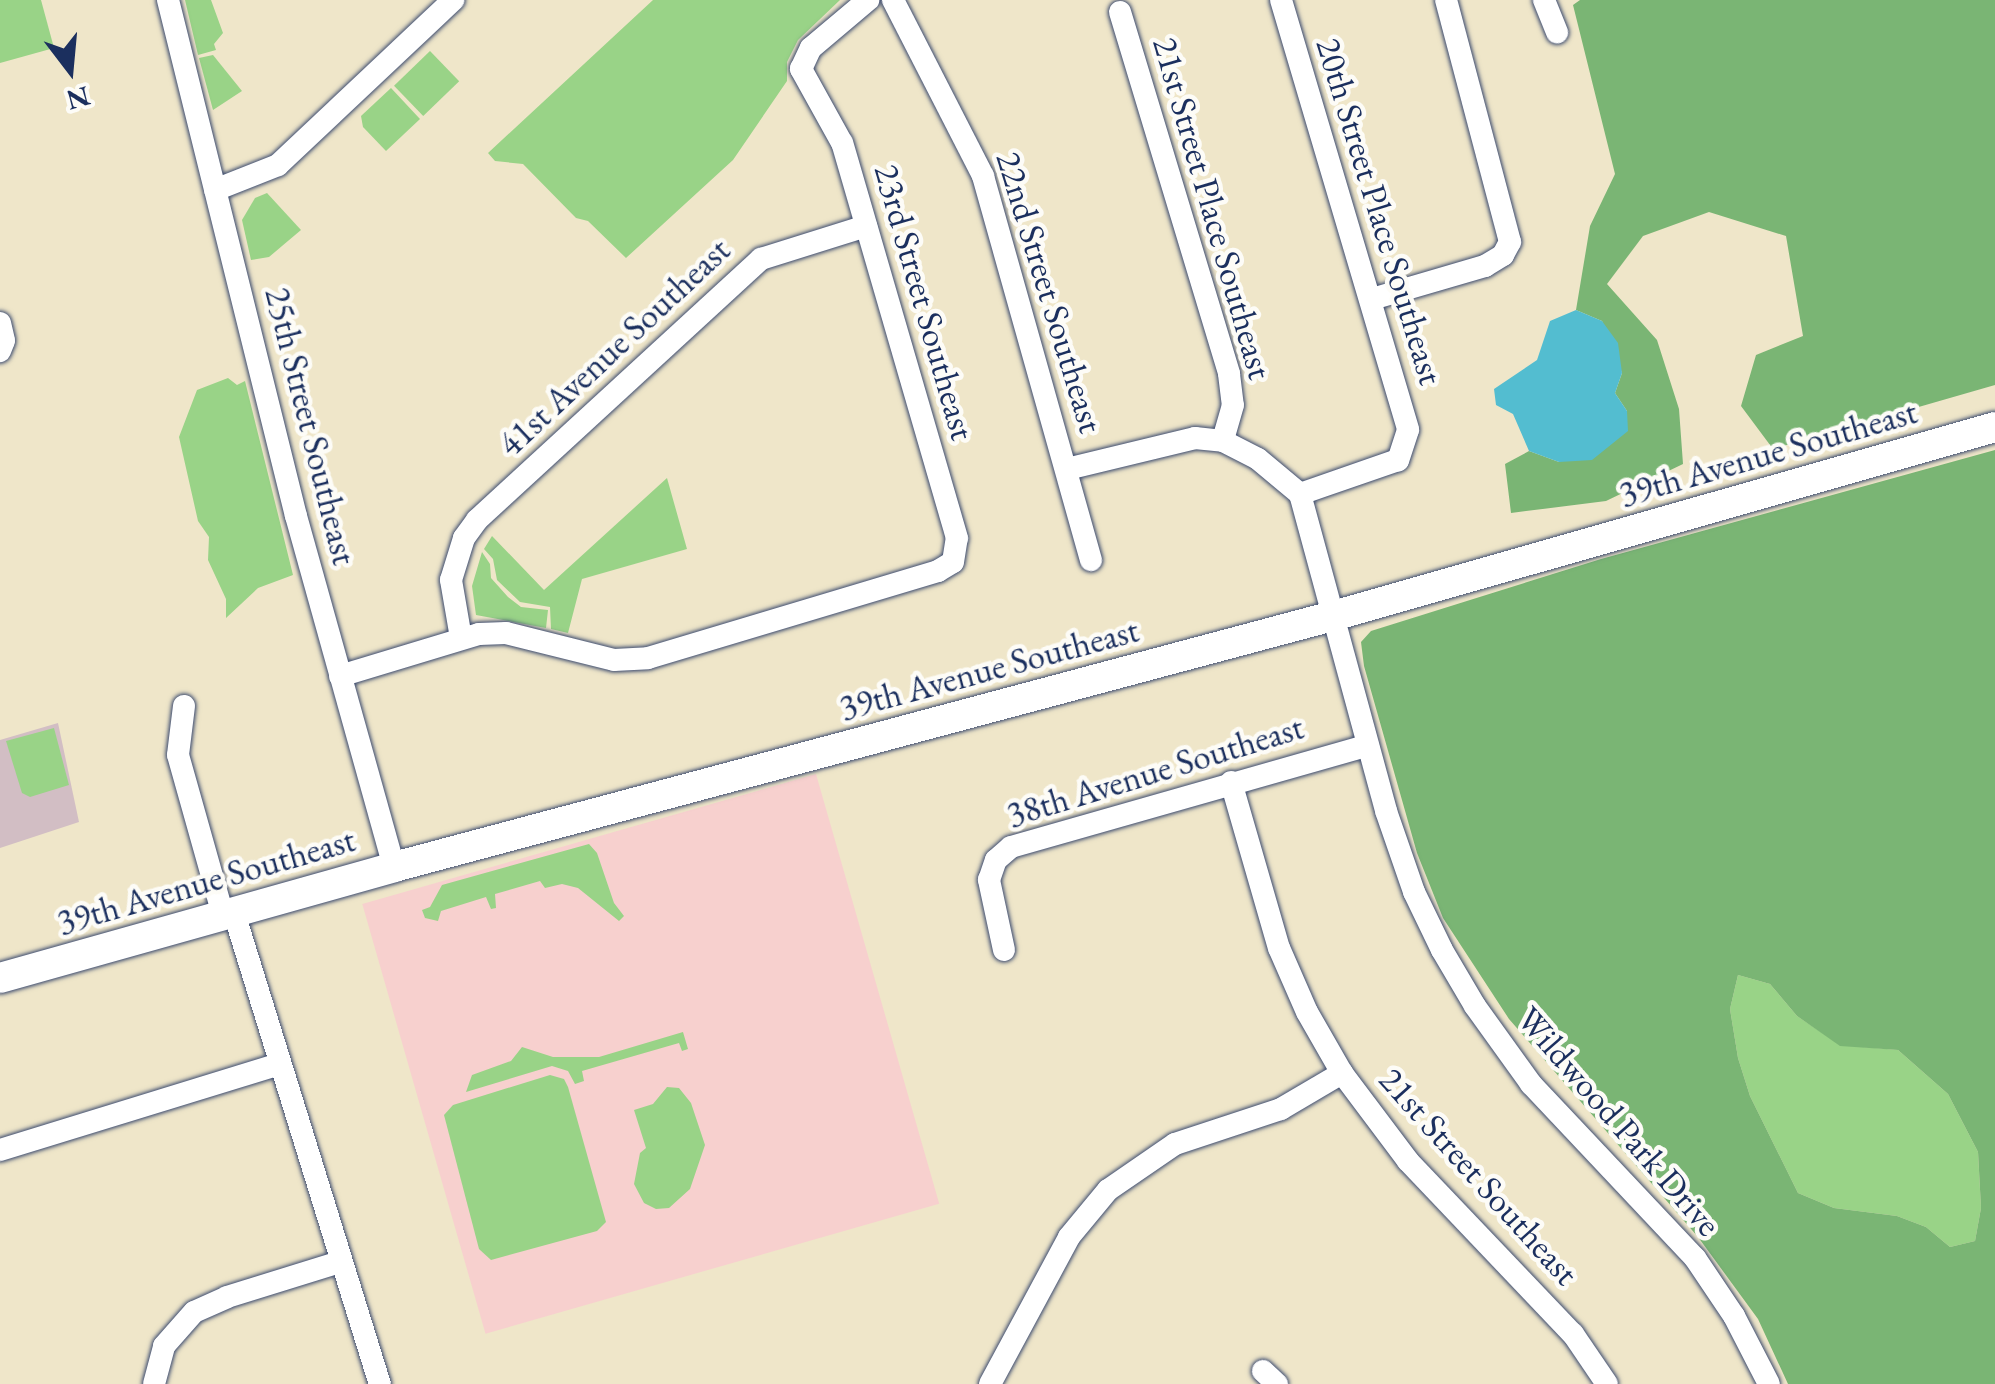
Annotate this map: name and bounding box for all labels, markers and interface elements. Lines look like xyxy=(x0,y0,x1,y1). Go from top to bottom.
north arrow xyxy=(20,20,120,120)
street label: 21st Street Place Southeast xyxy=(1144,32,1282,384)
street label: 20th Street Place Southeast xyxy=(1307,33,1453,389)
text: N xyxy=(62,78,94,119)
street label: 22nd Street Southeast xyxy=(987,146,1113,438)
street label: 23rd Street Southeast xyxy=(866,159,984,445)
street label: 41st Avenue Southeast xyxy=(489,229,739,465)
street label: 25th Street Southeast xyxy=(256,283,366,569)
street label: 39th Avenue Southeast xyxy=(1614,390,1922,516)
street label: 39th Avenue Southeast xyxy=(835,609,1143,729)
street label: 38th Avenue Southeast xyxy=(1002,706,1308,836)
street label: 39th Avenue Southeast xyxy=(52,818,360,944)
street label: Wildwood Park Drive xyxy=(1508,998,1730,1244)
street label: 21st Street Southeast xyxy=(1370,1059,1588,1293)

